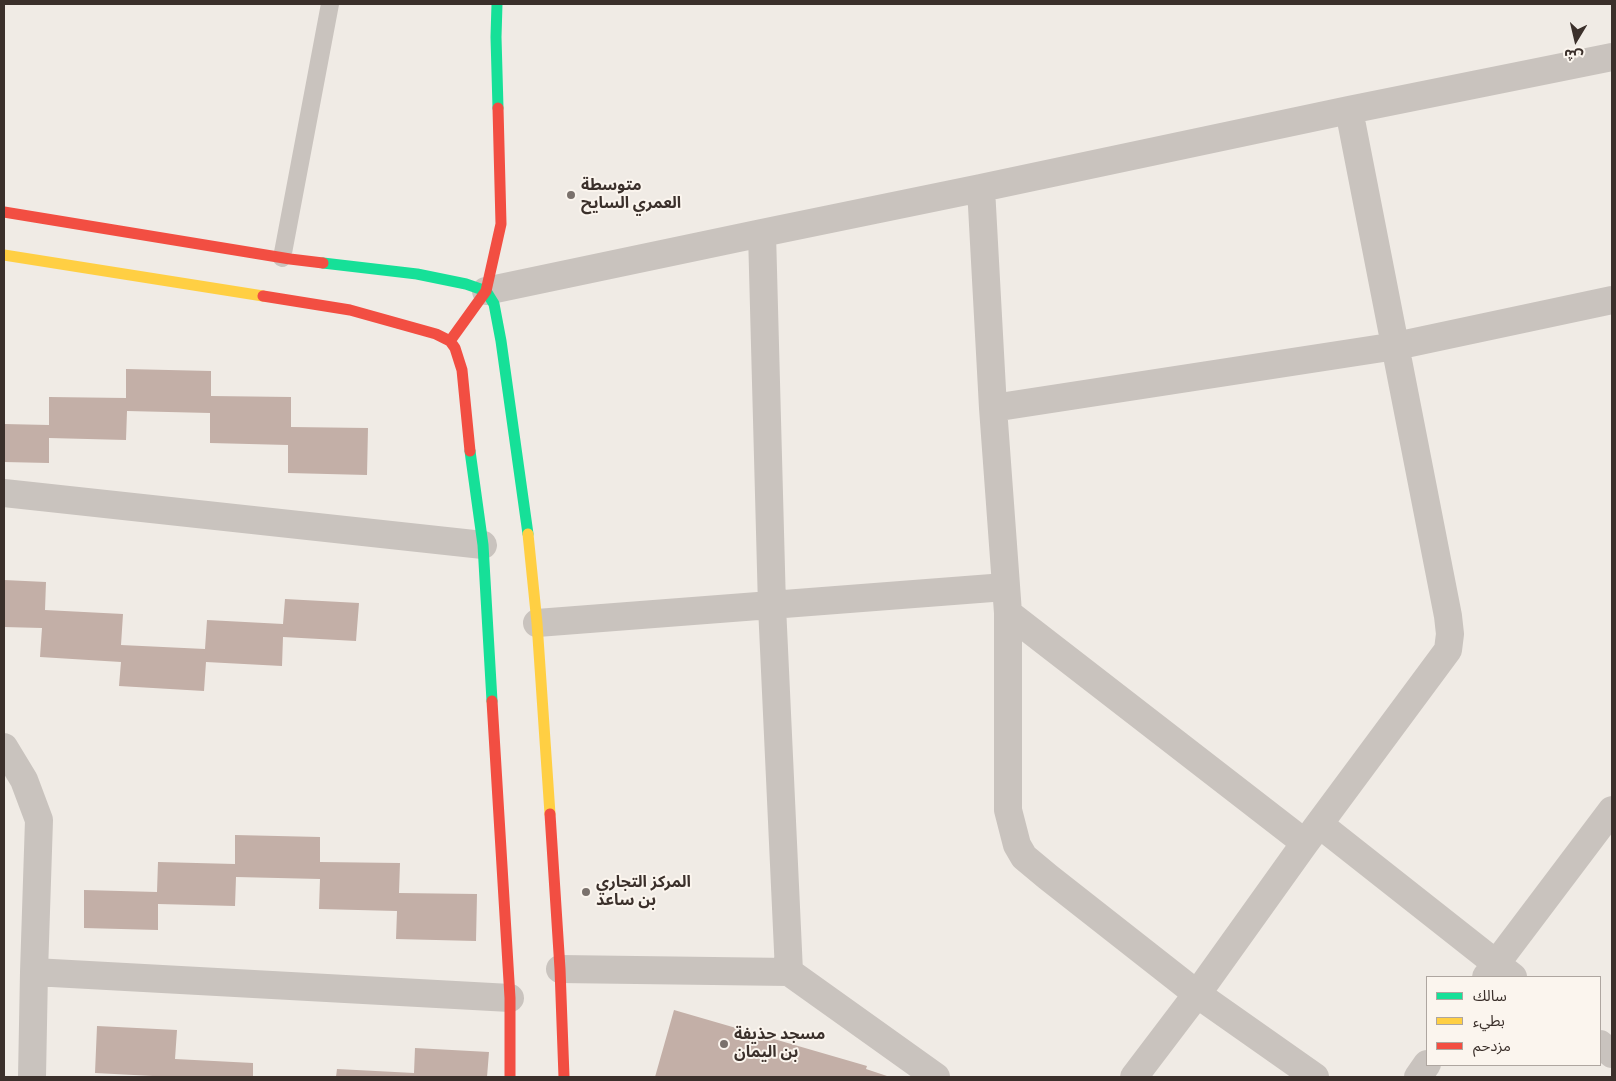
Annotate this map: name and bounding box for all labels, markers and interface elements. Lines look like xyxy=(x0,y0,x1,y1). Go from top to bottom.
north arrow xyxy=(1551,15,1601,65)
text: ش xyxy=(1563,45,1584,65)
place label: متوسطة العمري السايح xyxy=(581,176,681,214)
marker: متوسطة العمري السايح xyxy=(565,189,577,201)
place label: المركز التجاري بن ساعد xyxy=(596,873,691,911)
marker: المركز التجاري بن ساعد xyxy=(580,886,592,898)
legend xyxy=(1426,976,1601,1066)
text: سالك xyxy=(1473,987,1507,1005)
text: بطيء xyxy=(1473,1012,1505,1030)
place label: مسجد حذيفة بن اليمان xyxy=(734,1025,825,1063)
text: مزدحم xyxy=(1473,1037,1511,1055)
marker: مسجد حذيفة بن اليمان xyxy=(718,1038,730,1050)

